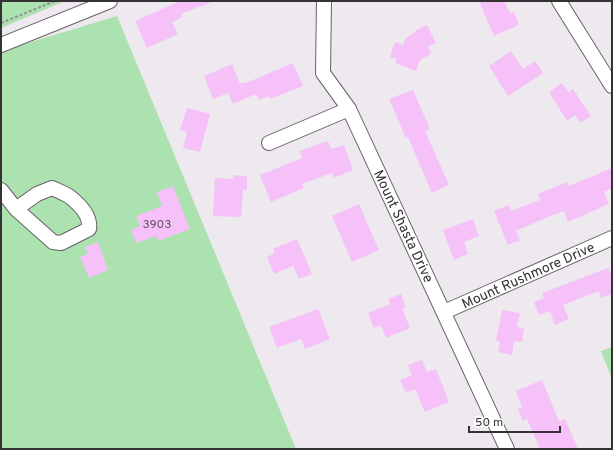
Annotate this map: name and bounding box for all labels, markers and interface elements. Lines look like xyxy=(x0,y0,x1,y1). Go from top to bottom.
street label: Mount Shasta Drive xyxy=(369,168,436,286)
house number: 3903 xyxy=(143,217,171,233)
street label: Mount Rushmore Drive xyxy=(459,239,598,313)
scale bar xyxy=(469,408,560,434)
text: 50 m xyxy=(475,415,503,431)

